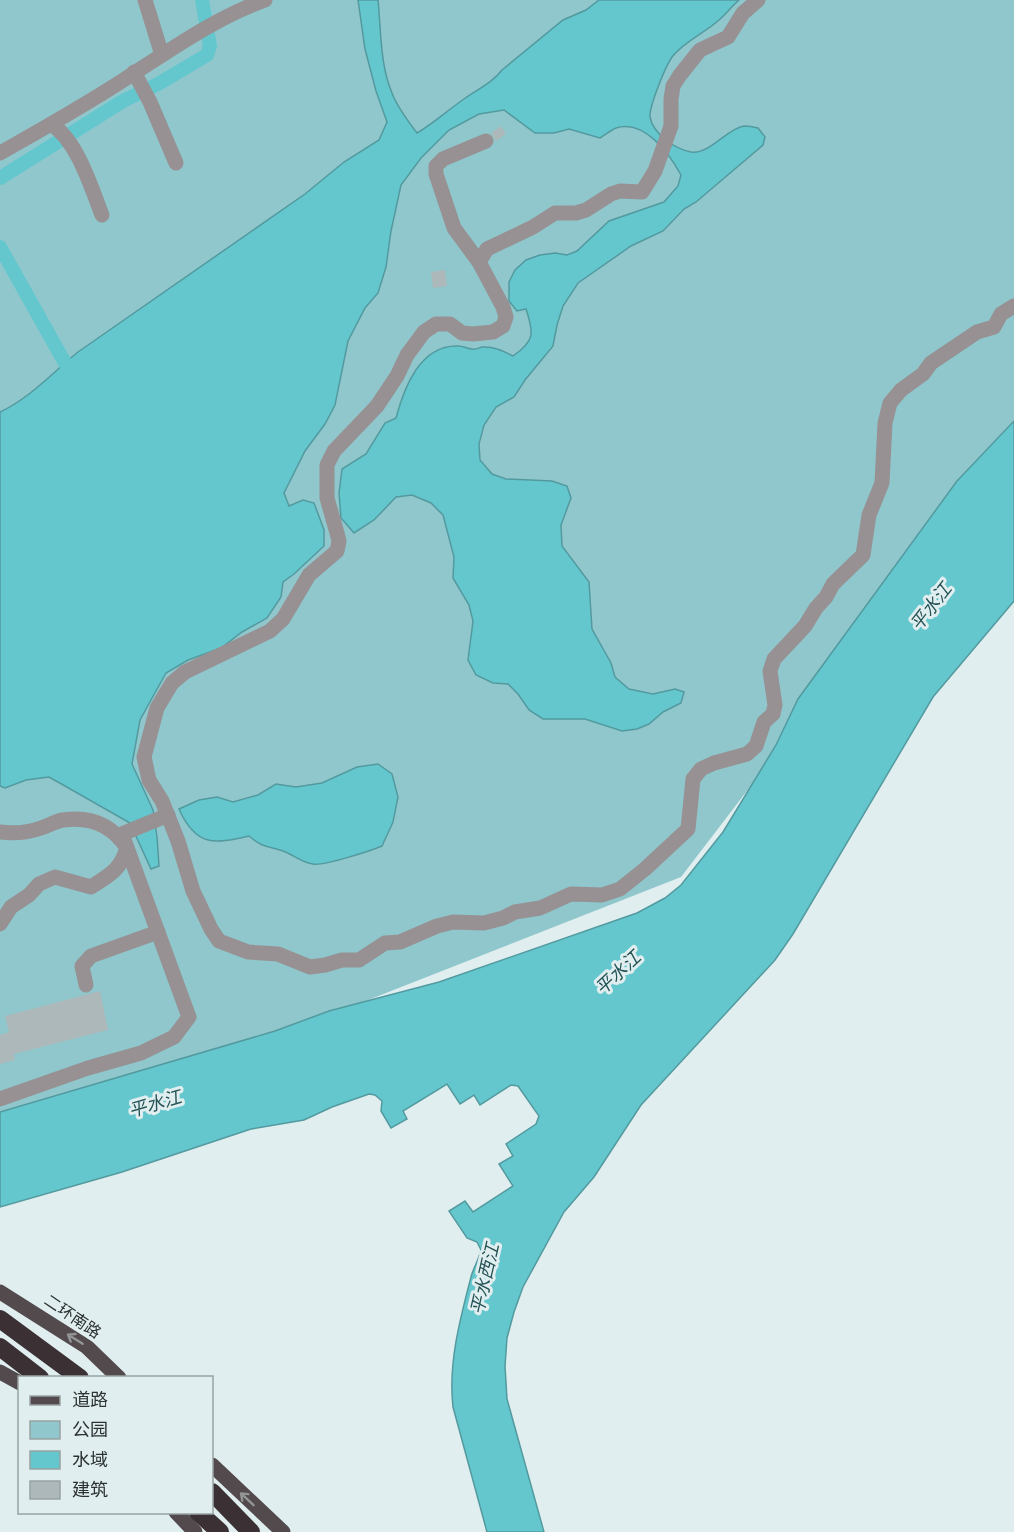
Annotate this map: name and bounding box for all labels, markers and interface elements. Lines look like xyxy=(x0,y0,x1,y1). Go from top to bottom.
water label: 平水江 xyxy=(906,577,957,634)
water label: 平水江 xyxy=(591,945,646,999)
water label: 平水江 xyxy=(126,1085,186,1121)
water label: 平水西江 xyxy=(466,1239,503,1316)
street label: 二环南路 xyxy=(41,1291,105,1342)
one-way arrow xyxy=(67,1333,84,1345)
legend xyxy=(18,1376,213,1514)
text: 道路 xyxy=(72,1389,108,1410)
text: 公园 xyxy=(72,1419,108,1440)
text: 水域 xyxy=(72,1449,108,1470)
text: 建筑 xyxy=(72,1479,108,1500)
one-way arrow xyxy=(239,1492,254,1506)

